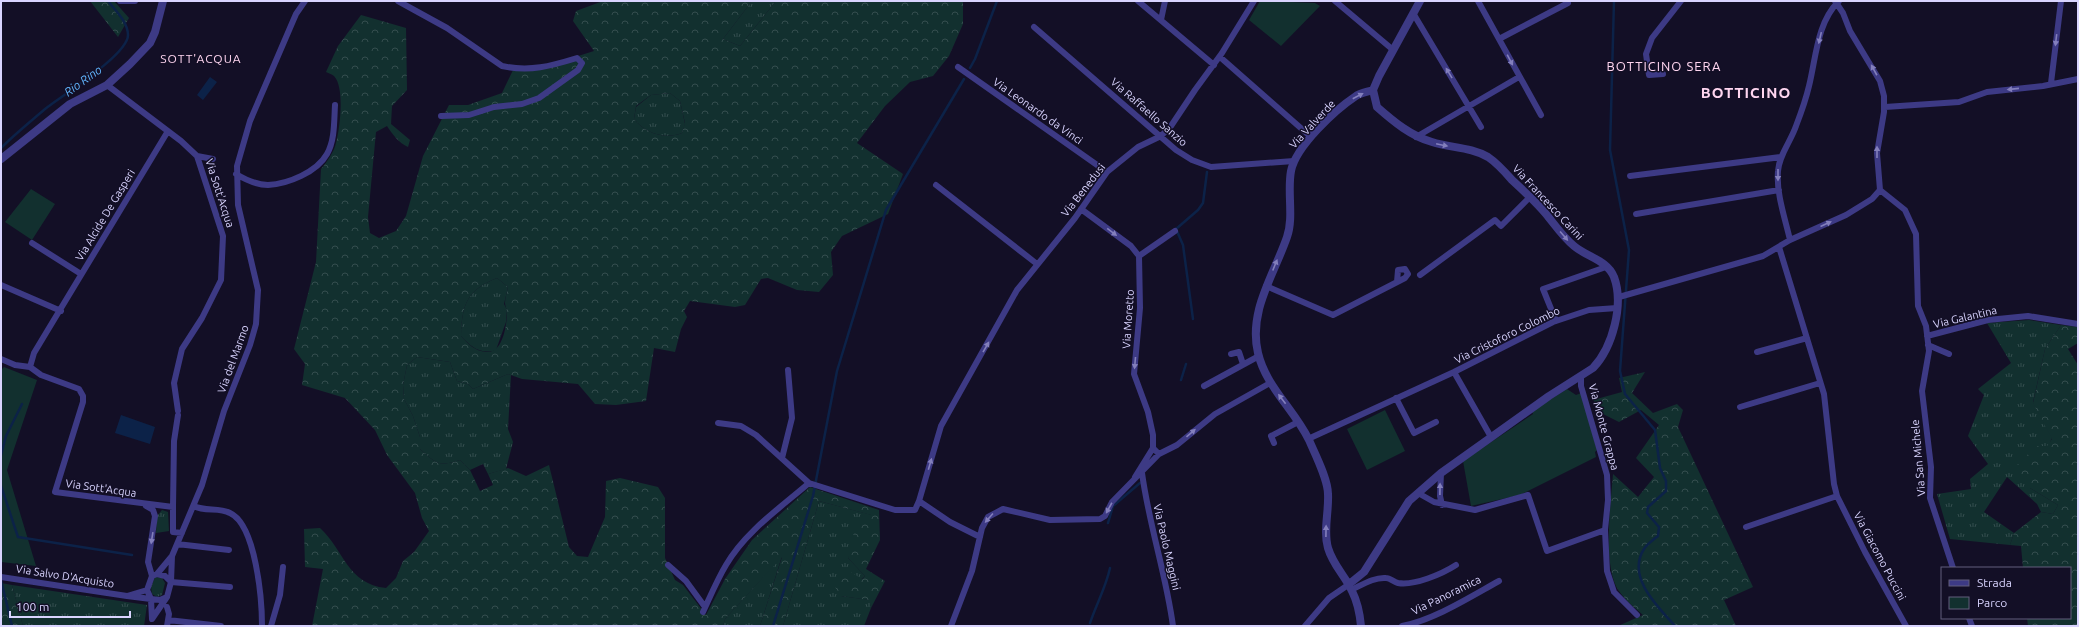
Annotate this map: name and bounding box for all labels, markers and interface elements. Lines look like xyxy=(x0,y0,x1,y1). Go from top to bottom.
one-way arrow xyxy=(1816,32,1822,44)
one-way arrow xyxy=(2053,34,2059,46)
district label: SOTT'ACQUA xyxy=(160,52,242,65)
one-way arrow xyxy=(1507,54,1513,66)
district label: BOTTICINO SERA xyxy=(1607,59,1721,73)
water label: Rio Rino xyxy=(61,62,104,99)
one-way arrow xyxy=(1871,64,1878,76)
one-way arrow xyxy=(1445,67,1452,79)
street label: Via Leonardo da Vinci xyxy=(991,76,1085,146)
street label: Via Raffaello Sanzio xyxy=(1108,76,1190,148)
district label: BOTTICINO xyxy=(1701,84,1791,101)
one-way arrow xyxy=(2007,86,2019,92)
one-way arrow xyxy=(1352,93,1364,99)
street label: Via Valverde xyxy=(1287,97,1337,151)
one-way arrow xyxy=(1436,142,1448,148)
one-way arrow xyxy=(1874,145,1880,158)
street label: Via Sott'Acqua xyxy=(203,157,237,229)
street label: Via Benedusi xyxy=(1059,161,1107,219)
street label: Via Francesco Carini xyxy=(1510,162,1586,242)
street label: Via Alcide De Gasperi xyxy=(73,167,137,263)
one-way arrow xyxy=(1775,169,1781,182)
one-way arrow xyxy=(1820,221,1831,227)
one-way arrow xyxy=(1107,228,1118,236)
one-way arrow xyxy=(1560,231,1569,241)
one-way arrow xyxy=(1272,259,1278,271)
street label: Via Moretto xyxy=(1120,289,1136,349)
street label: Via Cristoforo Colombo xyxy=(1452,304,1562,366)
street label: Via Galantina xyxy=(1932,304,1998,330)
street label: Via del Marmo xyxy=(215,323,251,395)
one-way arrow xyxy=(982,341,989,353)
one-way arrow xyxy=(1132,357,1139,369)
street label: Via Monte Grappa xyxy=(1587,382,1621,472)
one-way arrow xyxy=(1278,394,1286,405)
street label: Via San Michele xyxy=(1909,419,1927,497)
one-way arrow xyxy=(1186,429,1196,438)
one-way arrow xyxy=(927,458,933,470)
street label: Via Sott'Acqua xyxy=(65,477,137,499)
one-way arrow xyxy=(1437,482,1443,495)
one-way arrow xyxy=(1106,502,1113,514)
street label: Via Paolo Maggini xyxy=(1151,503,1183,591)
street label: Via Giacomo Puccini xyxy=(1852,510,1908,602)
one-way arrow xyxy=(985,513,994,524)
one-way arrow xyxy=(1323,524,1329,537)
one-way arrow xyxy=(148,532,154,544)
street label: Via Salvo D'Acquisto xyxy=(15,562,115,590)
legend xyxy=(1941,567,2071,619)
street label: Via Panoramica xyxy=(1409,573,1483,617)
text: Strada xyxy=(1977,576,2012,589)
scale bar xyxy=(10,593,130,619)
text: Parco xyxy=(1977,596,2007,609)
text: 100 m xyxy=(16,600,49,613)

